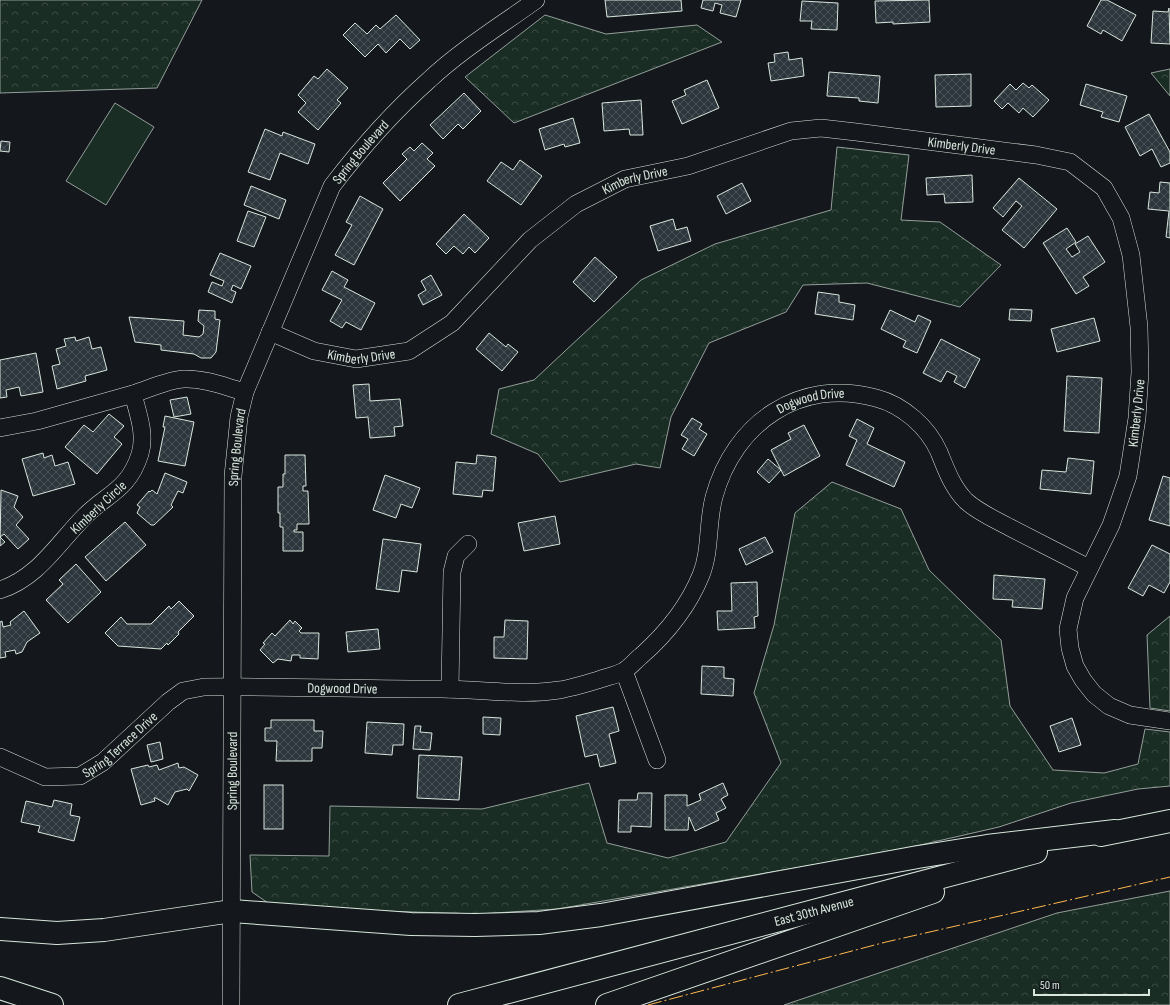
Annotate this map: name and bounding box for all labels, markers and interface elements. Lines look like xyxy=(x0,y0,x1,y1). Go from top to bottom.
street label: Spring Boulevard xyxy=(329,117,393,187)
street label: Kimberly Drive xyxy=(927,133,997,159)
street label: Kimberly Drive xyxy=(599,162,669,198)
street label: Kimberly Drive xyxy=(326,345,396,368)
street label: Kimberly Drive xyxy=(1124,378,1149,448)
street label: Dogwood Drive xyxy=(774,385,845,418)
street label: Spring Boulevard xyxy=(225,406,250,486)
street label: Kimberly Circle xyxy=(67,477,130,538)
street label: Dogwood Drive xyxy=(307,679,378,697)
street label: Spring Terrace Drive xyxy=(79,708,161,782)
street label: Spring Boulevard xyxy=(224,732,241,810)
street label: East 30th Avenue xyxy=(772,893,855,930)
scale bar xyxy=(1034,971,1149,997)
text: 50 m xyxy=(1040,978,1060,993)

